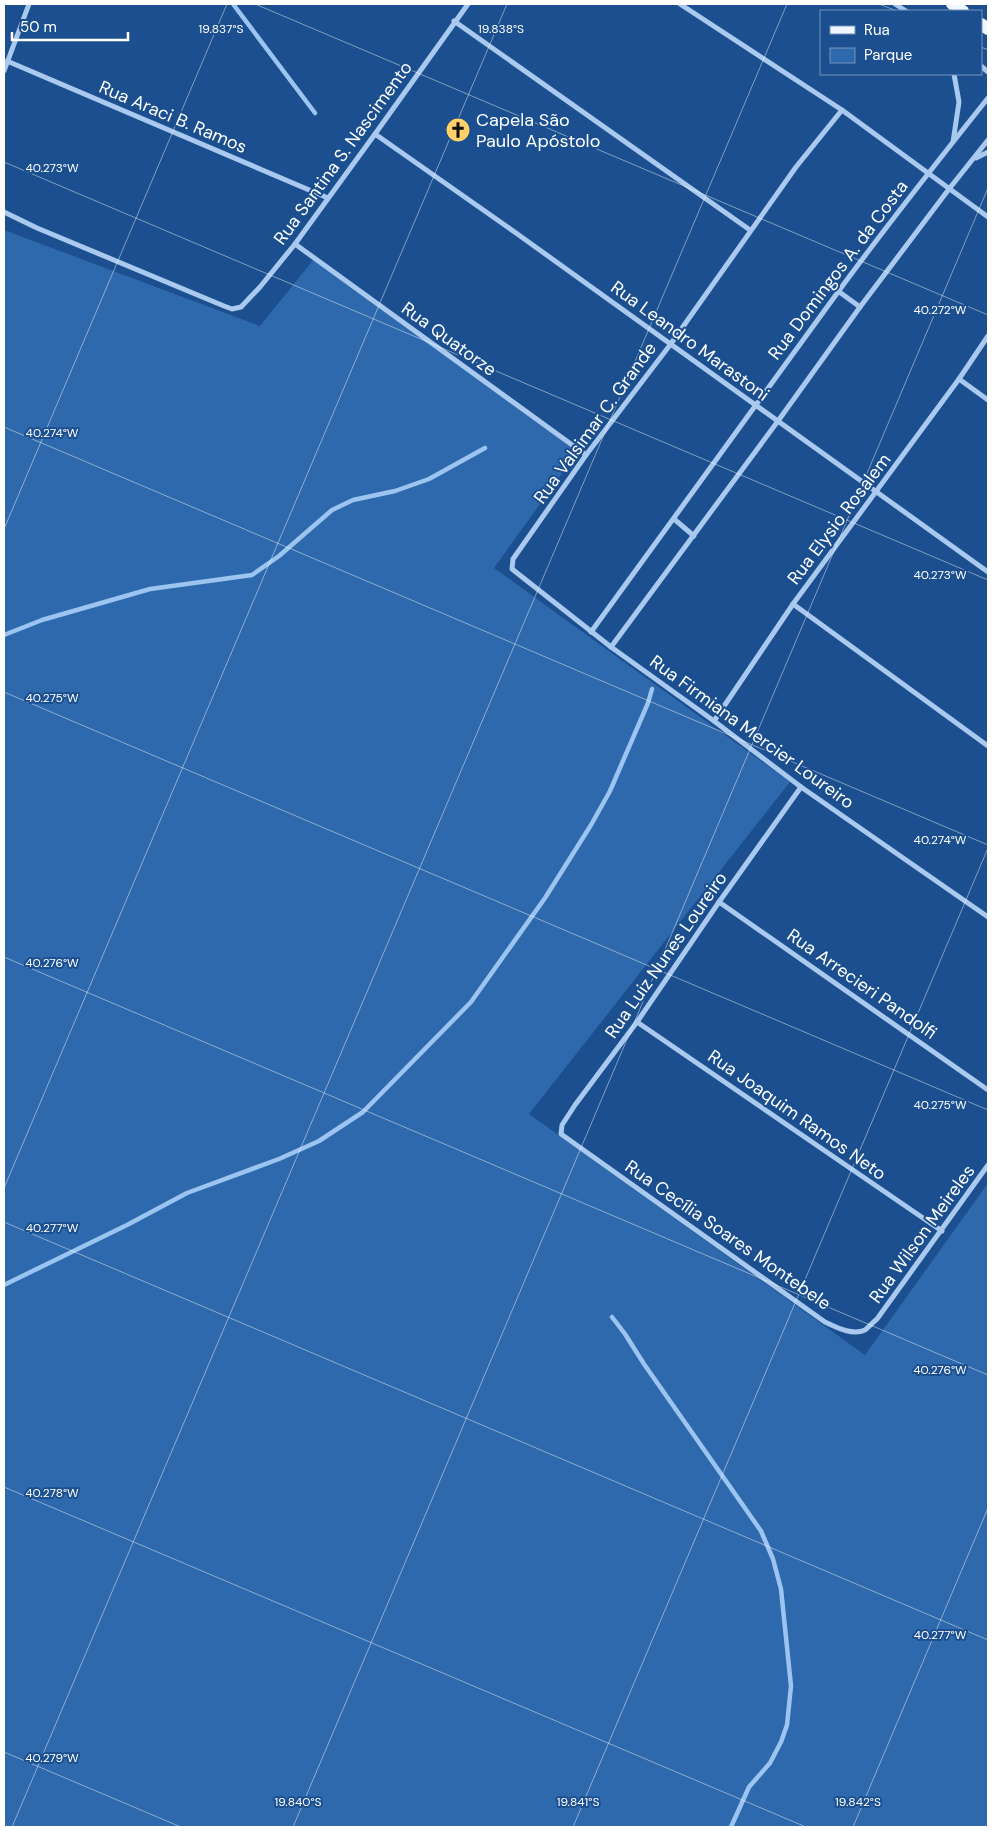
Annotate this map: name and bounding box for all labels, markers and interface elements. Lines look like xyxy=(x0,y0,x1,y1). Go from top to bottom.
scale bar xyxy=(12,10,129,42)
legend xyxy=(820,10,982,75)
text: 50 m xyxy=(20,17,57,37)
text: Rua xyxy=(864,20,890,40)
text: 19.837°S xyxy=(199,21,244,37)
text: 19.838°S xyxy=(478,21,524,37)
text: Parque xyxy=(864,45,912,65)
street label: Rua Santina S. Nascimento xyxy=(268,56,418,250)
street label: Rua Araci B. Ramos xyxy=(95,75,251,159)
place label: Capela São Paulo Apóstolo xyxy=(476,108,600,153)
church icon: Capela São Paulo Apóstolo xyxy=(445,117,471,143)
text: 40.273°W xyxy=(25,160,79,176)
street label: Rua Domingos A. da Costa xyxy=(763,175,913,365)
street label: Rua Leandro Marastoni xyxy=(606,275,774,407)
street label: Rua Quatorze xyxy=(397,296,501,382)
text: 40.272°W xyxy=(914,302,967,318)
street label: Rua Valsimar C. Grande xyxy=(528,337,662,509)
text: 40.274°W xyxy=(26,425,79,441)
street label: Rua Elysio Rosalem xyxy=(782,449,896,589)
text: 40.273°W xyxy=(913,567,967,583)
street label: Rua Firmiana Mercier Loureiro xyxy=(645,650,859,814)
text: 40.275°W xyxy=(25,690,79,706)
text: 40.274°W xyxy=(914,832,967,848)
street label: Rua Luiz Nunes Loureiro xyxy=(599,867,733,1043)
street label: Rua Arrecieri Pandolfi xyxy=(782,923,942,1045)
text: 40.276°W xyxy=(25,955,79,971)
street label: Rua Joaquim Ramos Neto xyxy=(703,1044,891,1186)
text: 40.275°W xyxy=(913,1097,967,1113)
street label: Rua Cecília Soares Montebele xyxy=(620,1155,836,1315)
street label: Rua Wilson Meireles xyxy=(864,1160,980,1308)
text: 40.277°W xyxy=(26,1220,79,1236)
text: 40.276°W xyxy=(913,1362,967,1378)
text: 40.278°W xyxy=(25,1485,79,1501)
text: 40.277°W xyxy=(914,1627,967,1643)
text: 40.279°W xyxy=(25,1750,79,1766)
text: 19.840°S xyxy=(274,1794,322,1810)
text: 19.841°S xyxy=(557,1794,599,1810)
text: 19.842°S xyxy=(835,1794,881,1810)

